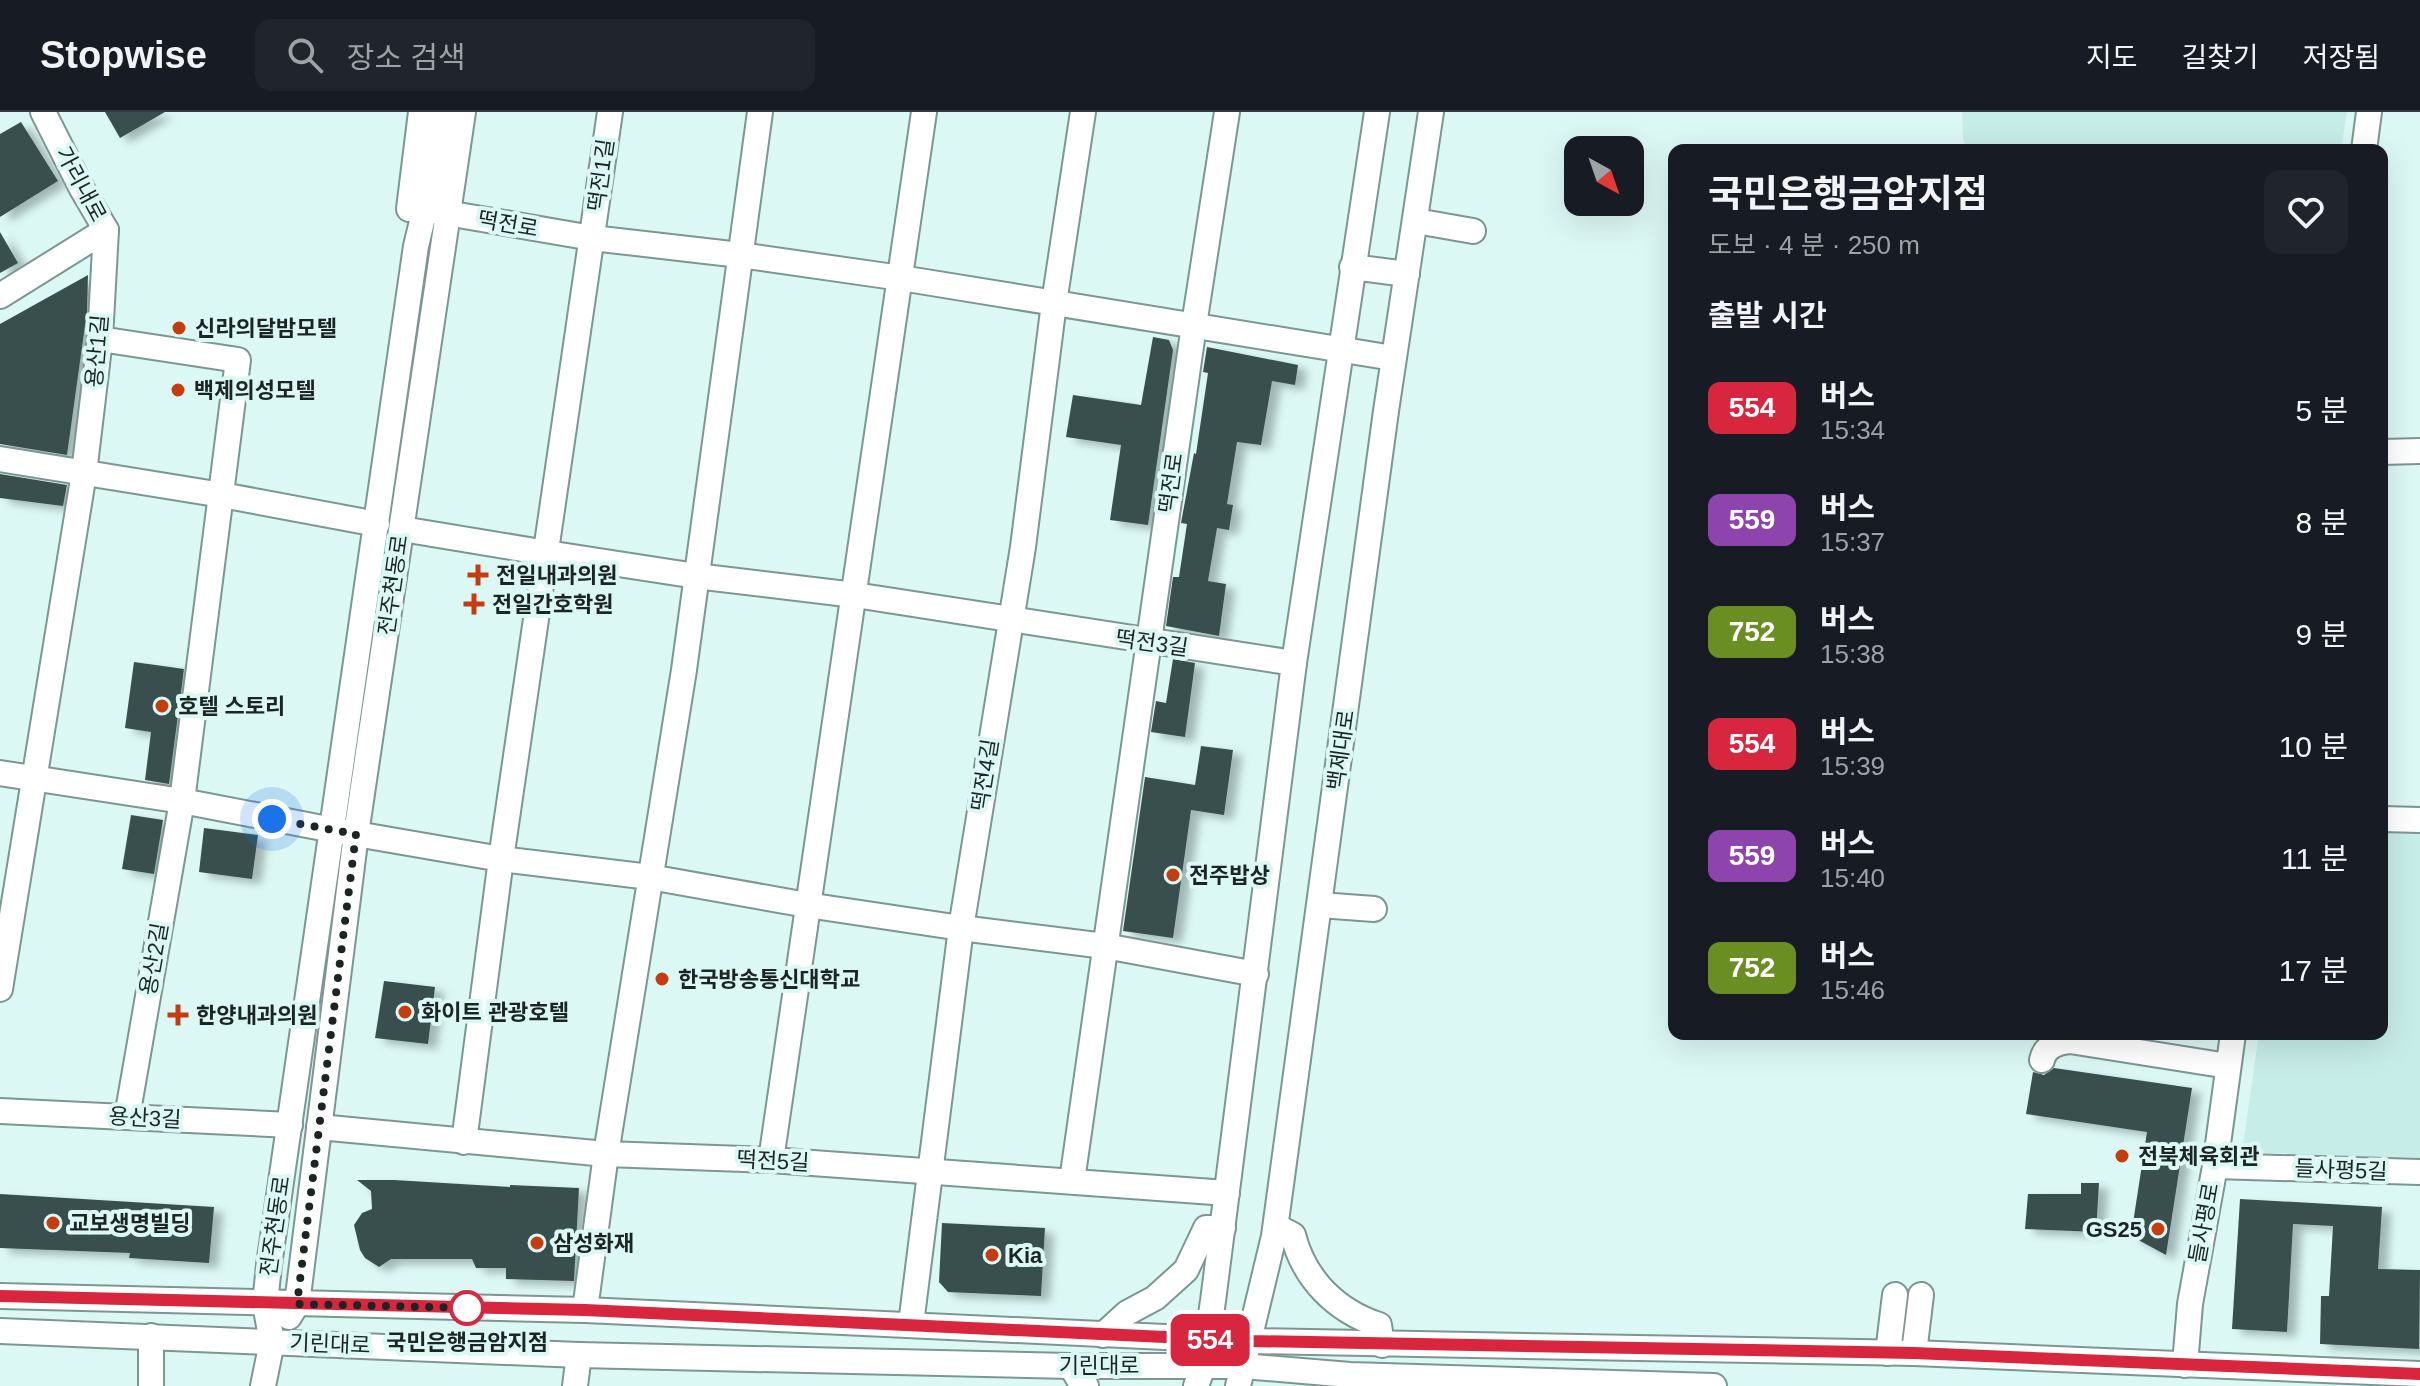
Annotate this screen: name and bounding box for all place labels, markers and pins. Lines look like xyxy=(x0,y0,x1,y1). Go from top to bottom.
place label: 신라의달밤모텔 xyxy=(195,316,337,341)
marker: 신라의달밤모텔 xyxy=(170,319,188,337)
place label: 백제의성모텔 xyxy=(194,378,315,403)
marker: 백제의성모텔 xyxy=(169,381,187,399)
place label: 전일내과의원 xyxy=(496,563,617,588)
marker: 전일내과의원 xyxy=(467,564,489,586)
place label: 전일간호학원 xyxy=(492,592,613,617)
marker: 전일간호학원 xyxy=(463,593,485,615)
place label: 호텔 스토리 xyxy=(178,694,285,719)
marker: 호텔 스토리 xyxy=(153,697,171,715)
place label: 전주밥상 xyxy=(1189,863,1270,888)
marker: 전주밥상 xyxy=(1164,866,1182,884)
place label: 한국방송통신대학교 xyxy=(678,967,860,992)
marker: 한국방송통신대학교 xyxy=(653,970,671,988)
place label: 화이트 관광호텔 xyxy=(421,1000,569,1025)
place label: 한양내과의원 xyxy=(196,1003,317,1028)
marker: 화이트 관광호텔 xyxy=(396,1003,414,1021)
marker: 한양내과의원 xyxy=(167,1004,189,1026)
place label: 전북체육회관 xyxy=(2138,1144,2259,1169)
marker: 전북체육회관 xyxy=(2113,1147,2131,1165)
place label: 교보생명빌딩 xyxy=(69,1211,190,1236)
marker: 교보생명빌딩 xyxy=(44,1214,62,1232)
place label: GS25 xyxy=(2086,1217,2142,1242)
marker: GS25 xyxy=(2149,1220,2167,1238)
place label: 삼성화재 xyxy=(553,1231,634,1256)
marker: 삼성화재 xyxy=(528,1234,546,1252)
place label: Kia xyxy=(1008,1243,1043,1268)
marker: Kia xyxy=(983,1246,1001,1264)
marker: 국민은행금암지점 xyxy=(450,1291,484,1325)
place label: 국민은행금암지점 xyxy=(386,1330,548,1355)

